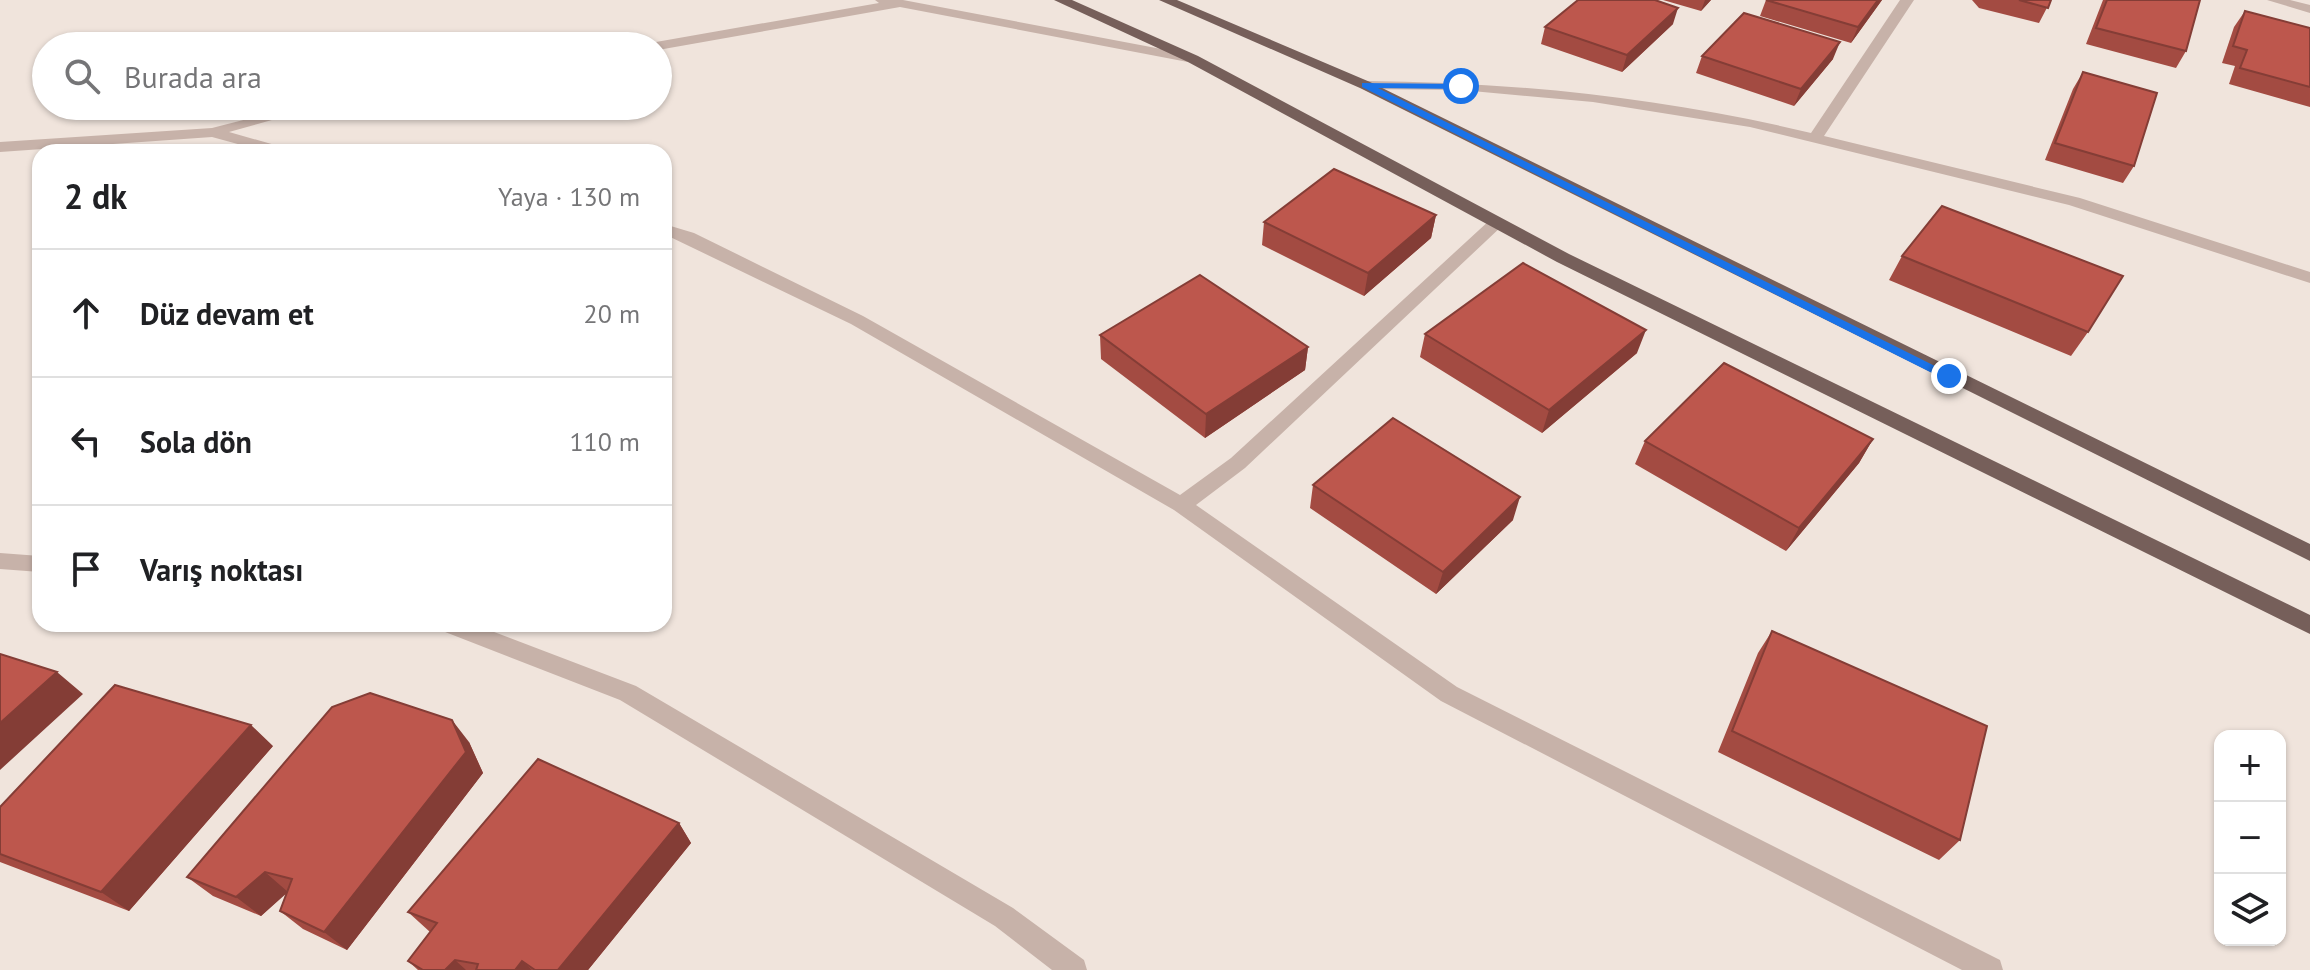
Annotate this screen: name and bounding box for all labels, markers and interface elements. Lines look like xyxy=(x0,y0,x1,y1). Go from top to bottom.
search box xyxy=(32,32,672,120)
icon: search xyxy=(60,54,104,98)
text: Burada ara xyxy=(124,57,262,96)
route start xyxy=(1443,68,1479,104)
text: 2 dk xyxy=(64,174,127,218)
text: Yaya · 130 m xyxy=(498,180,640,213)
icon: ahead xyxy=(64,291,108,335)
text: Düz devam et xyxy=(140,294,314,333)
text: 20 m xyxy=(584,297,640,330)
route end xyxy=(1931,358,1967,394)
icon: left xyxy=(64,419,108,463)
text: Sola dön xyxy=(140,422,252,461)
text: 110 m xyxy=(569,425,640,458)
icon: arrive xyxy=(64,547,108,591)
text: Varış noktası xyxy=(140,550,303,589)
map controls xyxy=(2214,730,2286,946)
button: + xyxy=(2214,730,2286,802)
button: − xyxy=(2214,802,2286,874)
button: layers xyxy=(2214,874,2286,946)

